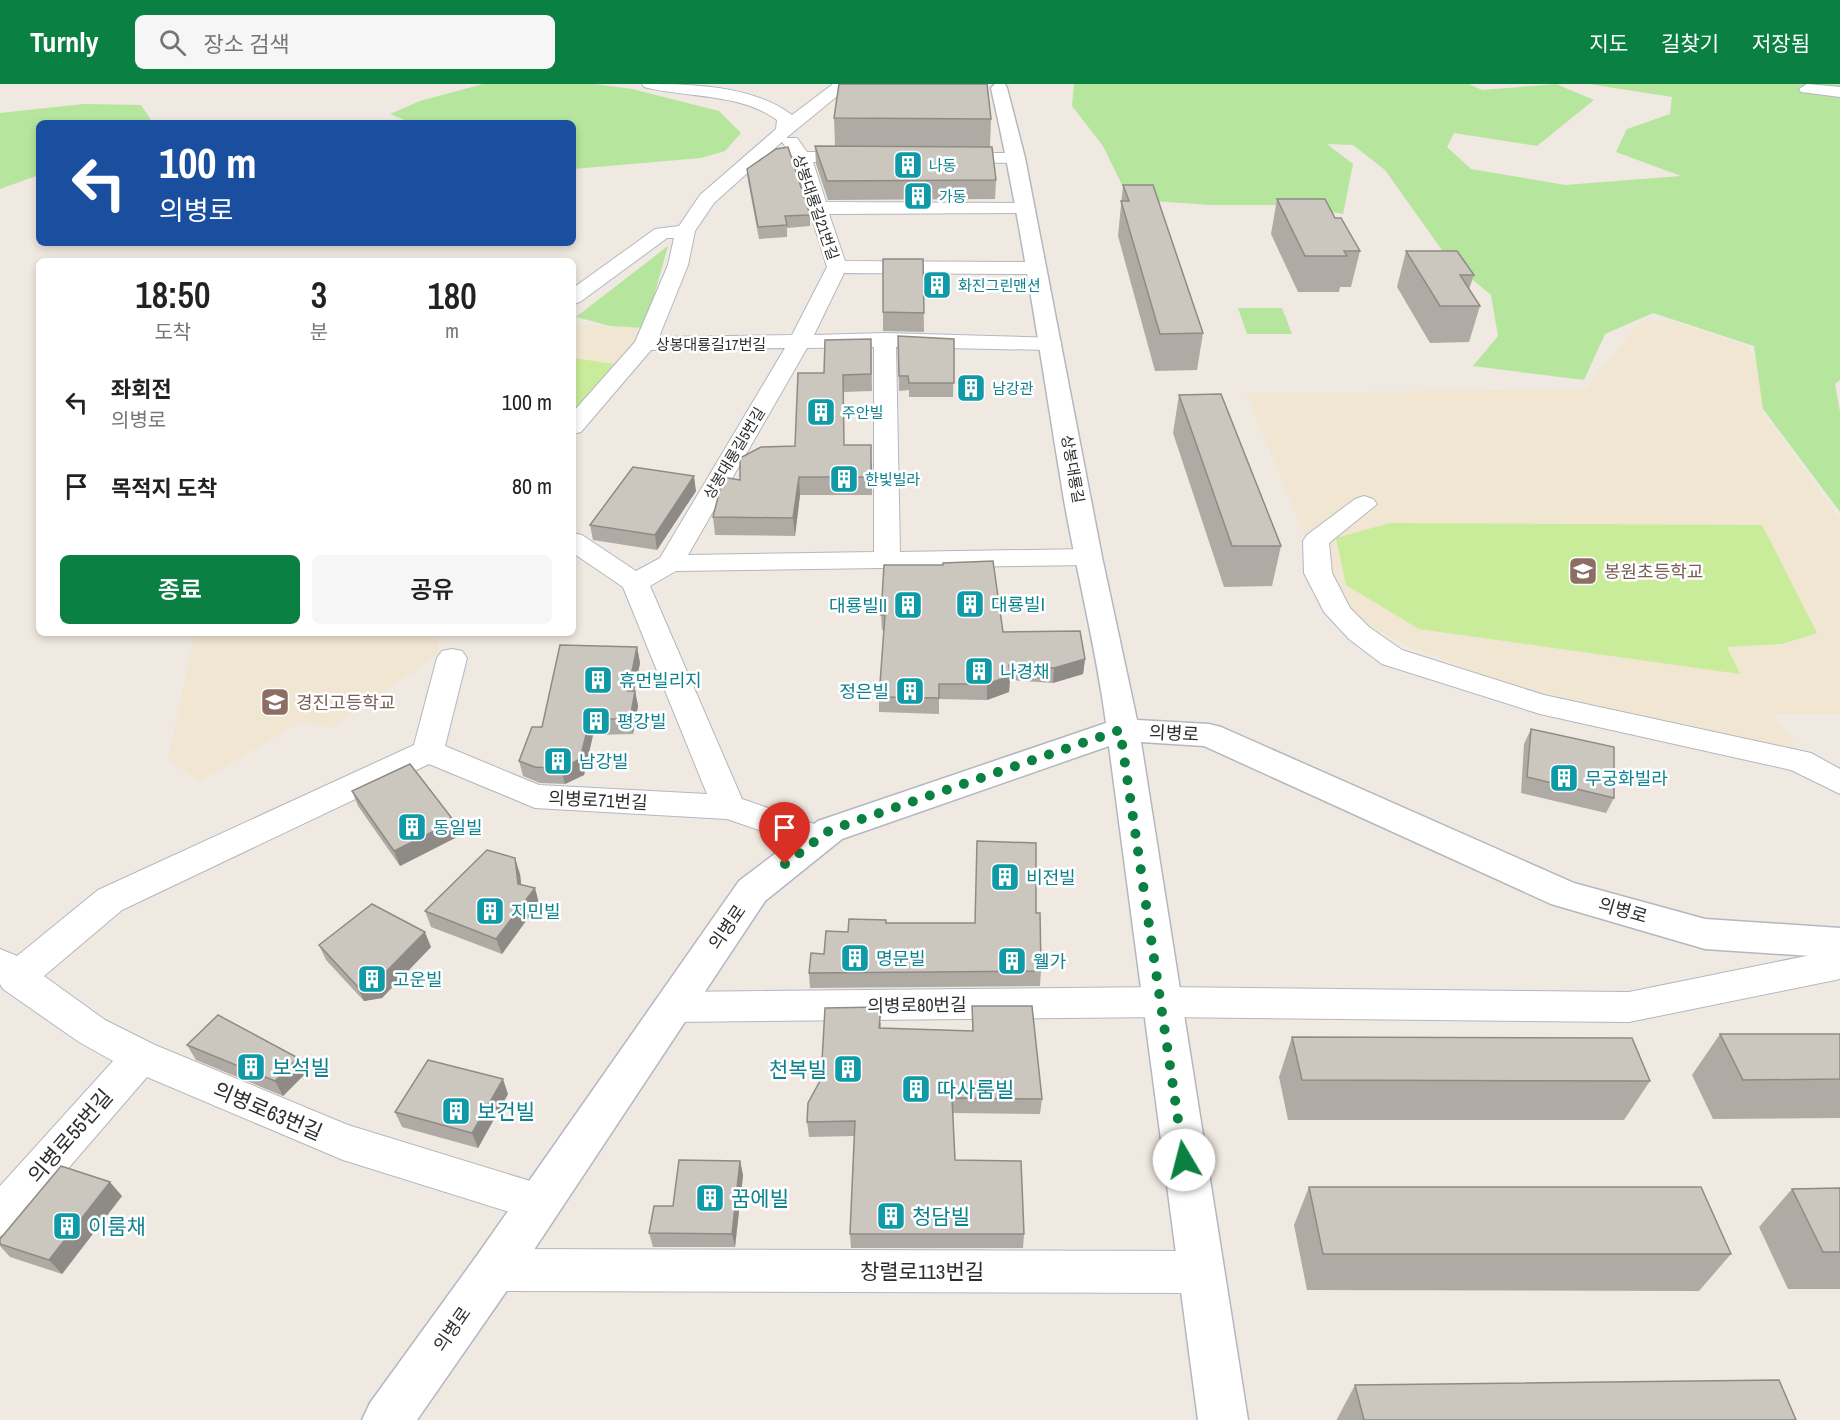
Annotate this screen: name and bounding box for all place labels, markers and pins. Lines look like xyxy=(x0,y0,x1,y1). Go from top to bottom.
building icon: 나동 xyxy=(892,149,924,181)
place label: 나동 xyxy=(929,155,957,176)
building icon: 가동 xyxy=(902,180,934,212)
place label: 가동 xyxy=(939,186,967,207)
building icon: 화진그린맨션 xyxy=(921,269,953,301)
place label: 화진그린맨션 xyxy=(958,275,1041,296)
building icon: 남강관 xyxy=(955,372,987,404)
place label: 남강관 xyxy=(992,378,1034,399)
building icon: 주안빌 xyxy=(805,396,837,428)
place label: 주안빌 xyxy=(842,402,883,423)
building icon: 한빛빌라 xyxy=(828,463,860,495)
place label: 한빛빌라 xyxy=(865,469,920,490)
school or university icon: 봉원초등학교 xyxy=(1567,555,1599,587)
place label: 봉원초등학교 xyxy=(1604,559,1703,584)
building icon: 대룡빌I xyxy=(954,588,986,620)
building icon: 대룡빌II xyxy=(892,589,924,621)
place label: 대룡빌I xyxy=(991,592,1045,617)
place label: 대룡빌II xyxy=(829,593,887,618)
building icon: 나경채 xyxy=(963,655,995,687)
place label: 나경채 xyxy=(1000,659,1050,684)
building icon: 휴먼빌리지 xyxy=(582,664,614,696)
place label: 휴먼빌리지 xyxy=(619,668,702,693)
building icon: 정은빌 xyxy=(894,675,926,707)
place label: 정은빌 xyxy=(839,679,889,704)
school or university icon: 경진고등학교 xyxy=(259,686,291,718)
place label: 경진고등학교 xyxy=(296,690,395,715)
building icon: 평강빌 xyxy=(580,705,612,737)
place label: 평강빌 xyxy=(617,709,667,734)
building icon: 남강빌 xyxy=(542,745,574,777)
place label: 남강빌 xyxy=(579,749,629,774)
building icon: 무궁화빌라 xyxy=(1548,762,1580,794)
place label: 무궁화빌라 xyxy=(1585,766,1668,791)
pin xyxy=(759,802,810,864)
building icon: 동일빌 xyxy=(396,811,428,843)
place label: 동일빌 xyxy=(433,815,483,840)
building icon: 비전빌 xyxy=(989,861,1021,893)
place label: 비전빌 xyxy=(1026,865,1076,890)
building icon: 지민빌 xyxy=(474,895,506,927)
place label: 지민빌 xyxy=(511,899,561,924)
building icon: 명문빌 xyxy=(839,942,871,974)
building icon: 웰가 xyxy=(996,945,1028,977)
place label: 명문빌 xyxy=(876,946,926,971)
place label: 웰가 xyxy=(1033,949,1067,974)
building icon: 고운빌 xyxy=(356,963,388,995)
place label: 고운빌 xyxy=(393,967,443,992)
building icon: 보석빌 xyxy=(235,1051,267,1083)
place label: 보석빌 xyxy=(272,1053,330,1082)
building icon: 천복빌 xyxy=(832,1053,864,1085)
place label: 천복빌 xyxy=(769,1055,827,1084)
building icon: 따사룸빌 xyxy=(900,1073,932,1105)
place label: 따사룸빌 xyxy=(937,1075,1014,1104)
building icon: 보건빌 xyxy=(440,1095,472,1127)
place label: 보건빌 xyxy=(477,1097,535,1126)
building icon: 꿈에빌 xyxy=(694,1182,726,1214)
place label: 꿈에빌 xyxy=(731,1184,789,1213)
building icon: 청담빌 xyxy=(875,1200,907,1232)
place label: 청담빌 xyxy=(912,1202,970,1231)
building icon: 이룸채 xyxy=(51,1210,83,1242)
place label: 이룸채 xyxy=(88,1212,146,1241)

